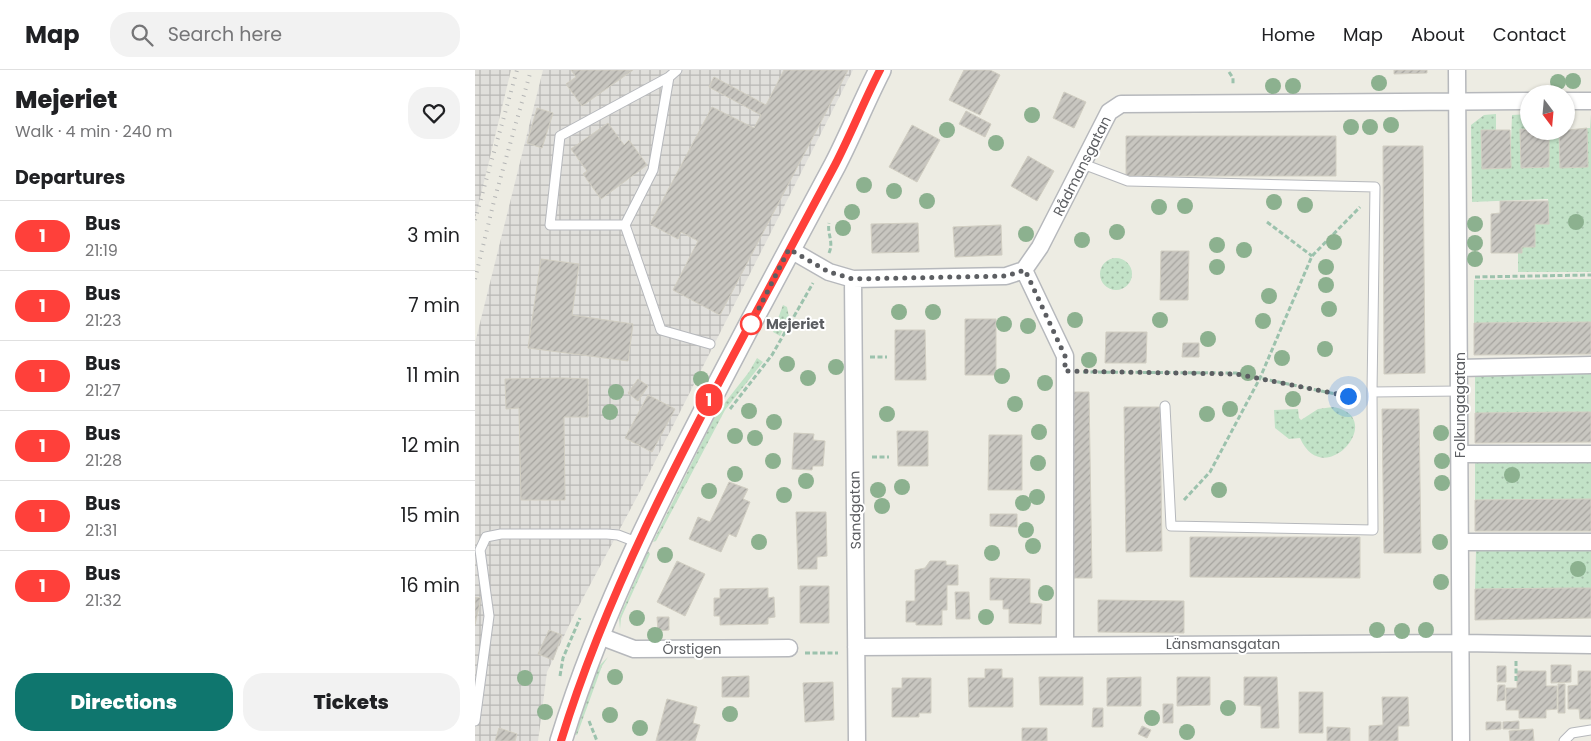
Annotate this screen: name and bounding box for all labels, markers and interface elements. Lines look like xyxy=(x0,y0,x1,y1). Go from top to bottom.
search box xyxy=(110,12,460,57)
text: Map xyxy=(25,18,80,51)
icon: search xyxy=(128,21,156,49)
text: Search here xyxy=(168,21,282,48)
text: Home xyxy=(1261,22,1315,47)
text: Map xyxy=(1343,22,1383,47)
text: About xyxy=(1411,22,1465,47)
text: Contact xyxy=(1493,22,1566,47)
text: Mejeriet xyxy=(15,83,117,116)
north arrow xyxy=(1520,85,1575,140)
map controls xyxy=(1520,85,1575,140)
button: heart xyxy=(408,87,460,139)
street label: Rådmansgatan xyxy=(1048,112,1116,220)
text: Walk · 4 min · 240 m xyxy=(15,120,173,143)
text: Departures xyxy=(15,164,125,191)
text: Bus xyxy=(85,210,121,237)
text: 3 min xyxy=(407,222,460,249)
text: 1 xyxy=(39,223,46,248)
text: 21:19 xyxy=(85,239,118,262)
text: Bus xyxy=(85,280,121,307)
text: 7 min xyxy=(408,292,460,319)
text: 1 xyxy=(39,293,46,318)
text: 21:23 xyxy=(85,309,121,332)
marker: Mejeriet xyxy=(740,313,762,335)
place label: Mejeriet xyxy=(766,314,825,334)
text: Bus xyxy=(85,350,121,377)
street label: Folkungagatan xyxy=(1450,352,1470,458)
text: 11 min xyxy=(406,362,460,389)
text: 1 xyxy=(39,363,46,388)
text: 21:27 xyxy=(85,379,121,402)
line badge: 1 xyxy=(693,384,725,416)
your location xyxy=(1336,384,1361,409)
text: 1 xyxy=(706,387,712,412)
text: Bus xyxy=(85,420,121,447)
text: 12 min xyxy=(402,432,460,459)
text: 1 xyxy=(39,433,46,458)
text: 21:28 xyxy=(85,449,122,472)
street label: Sandgatan xyxy=(844,471,866,549)
text: Bus xyxy=(85,490,121,517)
text: 15 min xyxy=(401,502,460,529)
text: 1 xyxy=(39,503,46,528)
text: 21:31 xyxy=(85,519,117,542)
text: Bus xyxy=(85,560,121,587)
text: 16 min xyxy=(400,572,460,599)
text: 1 xyxy=(39,573,46,598)
text: 21:32 xyxy=(85,589,121,612)
street label: Länsmansgatan xyxy=(1166,634,1280,654)
street label: Örstigen xyxy=(662,639,722,659)
button: Directions xyxy=(15,673,233,731)
button: Tickets xyxy=(243,673,460,731)

